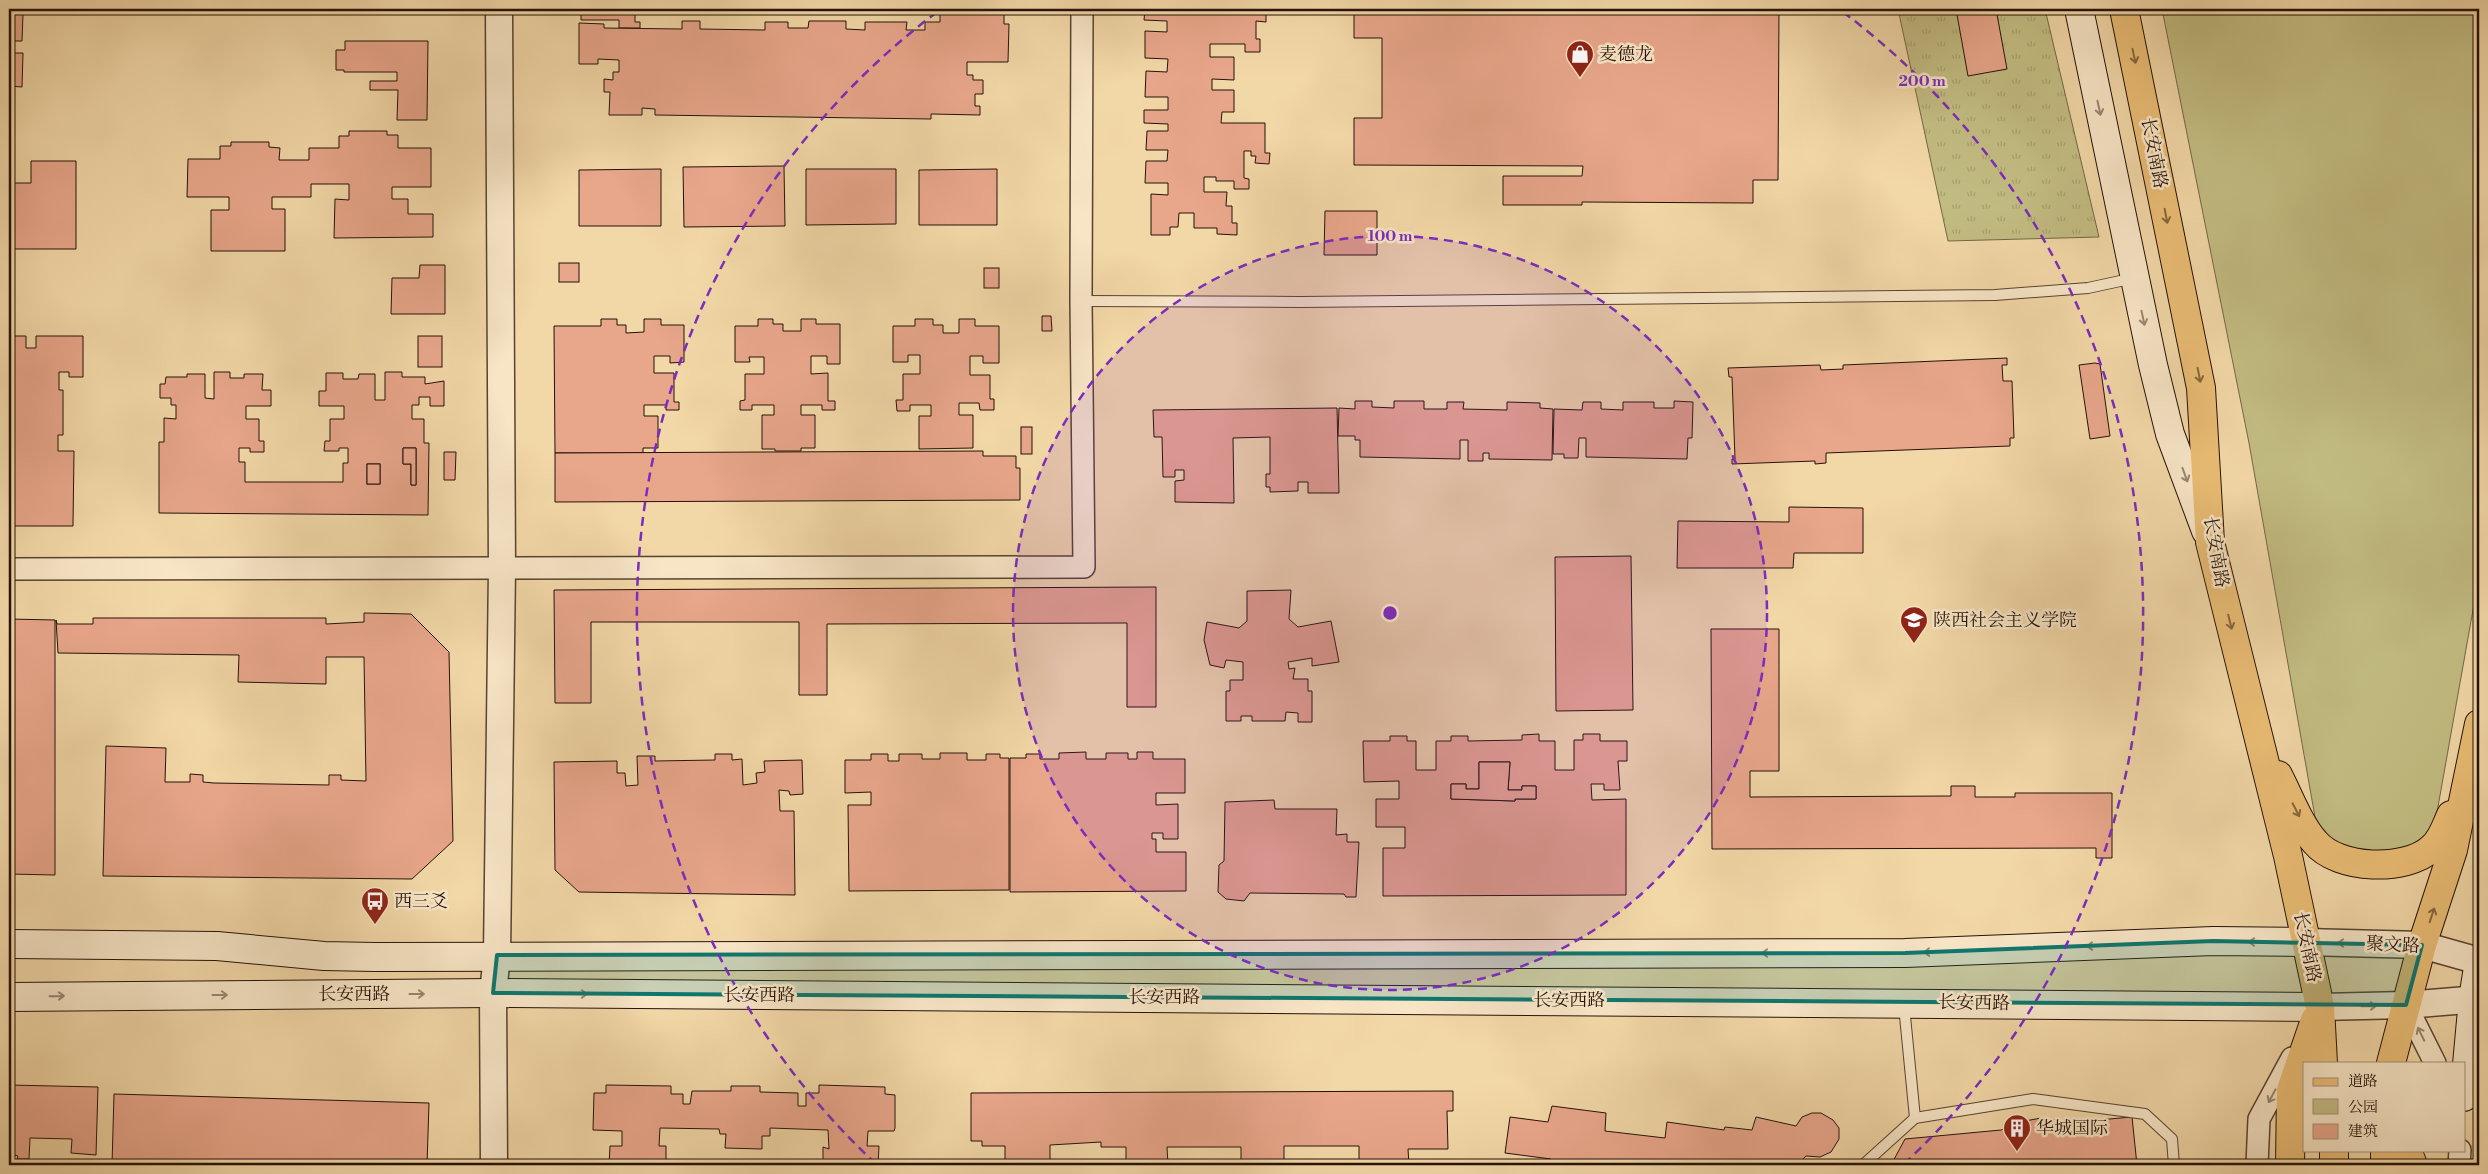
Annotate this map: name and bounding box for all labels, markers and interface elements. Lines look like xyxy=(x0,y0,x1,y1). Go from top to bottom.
shop icon: 麦德龙 xyxy=(1565,39,1595,78)
place label: 麦德龙 xyxy=(1599,43,1653,66)
one-way arrow xyxy=(2130,48,2139,64)
text: 200 m xyxy=(1898,72,1946,91)
one-way arrow xyxy=(2095,99,2104,115)
street label: 长安南路 xyxy=(2136,115,2172,191)
one-way arrow xyxy=(2162,207,2172,223)
text: 100 m xyxy=(1368,227,1413,246)
one-way arrow xyxy=(2139,310,2148,326)
one-way arrow xyxy=(2194,367,2204,383)
one-way arrow xyxy=(2181,467,2190,482)
street label: 长安南路 xyxy=(2198,515,2234,589)
centre of rings xyxy=(1381,604,1399,622)
school or university icon: 陕西社会主义学院 xyxy=(1899,605,1929,644)
place label: 陕西社会主义学院 xyxy=(1933,609,2077,632)
one-way arrow xyxy=(2226,614,2235,630)
one-way arrow xyxy=(2292,802,2301,817)
bus stop icon: 西三爻 xyxy=(360,886,390,925)
place label: 西三爻 xyxy=(394,890,448,913)
one-way arrow xyxy=(2427,907,2437,923)
street label: 长安南路 xyxy=(2288,909,2326,985)
street label: 聚文路 xyxy=(2365,932,2421,958)
one-way arrow xyxy=(2248,937,2264,947)
one-way arrow xyxy=(2338,938,2354,948)
one-way arrow xyxy=(2086,941,2102,950)
one-way arrow xyxy=(1924,947,1940,957)
one-way arrow xyxy=(1761,948,1778,958)
street label: 长安西路 xyxy=(318,983,390,1006)
street label: 长安西路 xyxy=(723,984,795,1007)
street label: 长安西路 xyxy=(1128,986,1200,1009)
one-way arrow xyxy=(409,989,425,998)
one-way arrow xyxy=(572,989,588,999)
street label: 长安西路 xyxy=(1533,989,1605,1012)
one-way arrow xyxy=(212,990,228,1000)
one-way arrow xyxy=(49,991,65,1001)
street label: 长安西路 xyxy=(1938,991,2010,1015)
one-way arrow xyxy=(2360,1001,2376,1011)
one-way arrow xyxy=(2415,1027,2425,1042)
legend xyxy=(2303,1062,2466,1152)
text: 道路 xyxy=(2348,1072,2378,1091)
one-way arrow xyxy=(2266,1088,2276,1103)
text: 公园 xyxy=(2348,1098,2378,1117)
building icon: 华城国际 xyxy=(2002,1113,2032,1152)
place label: 华城国际 xyxy=(2036,1117,2108,1140)
text: 建筑 xyxy=(2348,1122,2378,1141)

